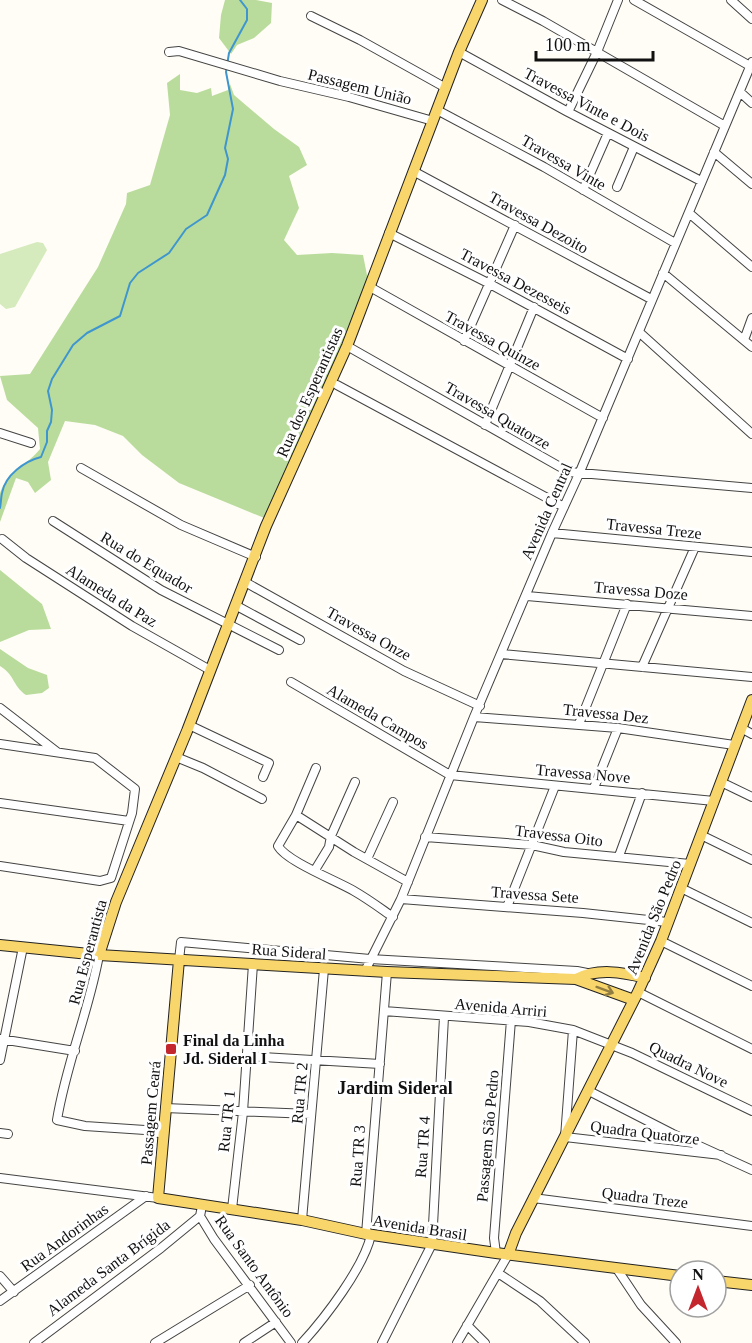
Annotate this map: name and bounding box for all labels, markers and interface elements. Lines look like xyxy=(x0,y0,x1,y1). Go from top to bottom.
scale bar xyxy=(536,24,653,62)
text: 100 m xyxy=(545,35,591,55)
street label: Travessa Vinte e Dois xyxy=(521,64,653,145)
street label: Passagem União xyxy=(306,65,413,109)
street label: Travessa Vinte xyxy=(519,131,609,193)
street label: Travessa Dezoito xyxy=(486,188,591,257)
street label: Travessa Dezesseis xyxy=(457,245,574,318)
street label: Travessa Quinze xyxy=(442,307,543,374)
street label: Rua dos Esperantistas xyxy=(273,325,347,460)
street label: Travessa Quatorze xyxy=(442,378,554,453)
street label: Avenida Central xyxy=(518,460,576,562)
street label: Travessa Treze xyxy=(605,515,703,542)
street label: Rua do Equador xyxy=(97,528,196,598)
street label: Alameda da Paz xyxy=(63,561,160,630)
street label: Travessa Doze xyxy=(593,578,689,603)
street label: Travessa Onze xyxy=(324,603,414,664)
street label: Alameda Campos xyxy=(324,681,431,753)
street label: Travessa Dez xyxy=(562,701,650,726)
street label: Travessa Nove xyxy=(535,761,631,786)
street label: Travessa Oito xyxy=(514,822,604,849)
street label: Avenida São Pedro xyxy=(623,857,684,977)
street label: Travessa Sete xyxy=(491,883,579,906)
street label: Rua Esperantista xyxy=(65,898,111,1007)
street label: Rua Sideral xyxy=(251,940,328,963)
one-way arrow xyxy=(595,985,614,996)
street label: Avenida Arriri xyxy=(454,995,548,1020)
place label: Final da Linha Jd. Sideral I xyxy=(183,1032,284,1067)
street label: Quadra Nove xyxy=(647,1038,731,1091)
marker: Final da Linha Jd. Sideral I xyxy=(164,1042,178,1056)
street label: Passagem Ceará xyxy=(137,1060,165,1166)
street label: Rua TR 2 xyxy=(288,1061,311,1125)
street label: Passagem São Pedro xyxy=(473,1069,503,1203)
district label: Jardim Sideral xyxy=(337,1078,453,1098)
street label: Rua TR 1 xyxy=(215,1089,238,1153)
street label: Rua TR 4 xyxy=(412,1116,433,1179)
street label: Quadra Quatorze xyxy=(589,1117,700,1148)
street label: Rua TR 3 xyxy=(347,1125,368,1188)
street label: Quadra Treze xyxy=(601,1184,689,1211)
street label: Rua Andorinhas xyxy=(17,1200,111,1275)
street label: Rua Santo Antônio xyxy=(212,1212,297,1321)
street label: Avenida Brasil xyxy=(372,1212,469,1243)
street label: Alameda Santa Brígida xyxy=(44,1216,174,1320)
north arrow xyxy=(668,1259,728,1319)
text: N xyxy=(692,1266,704,1283)

